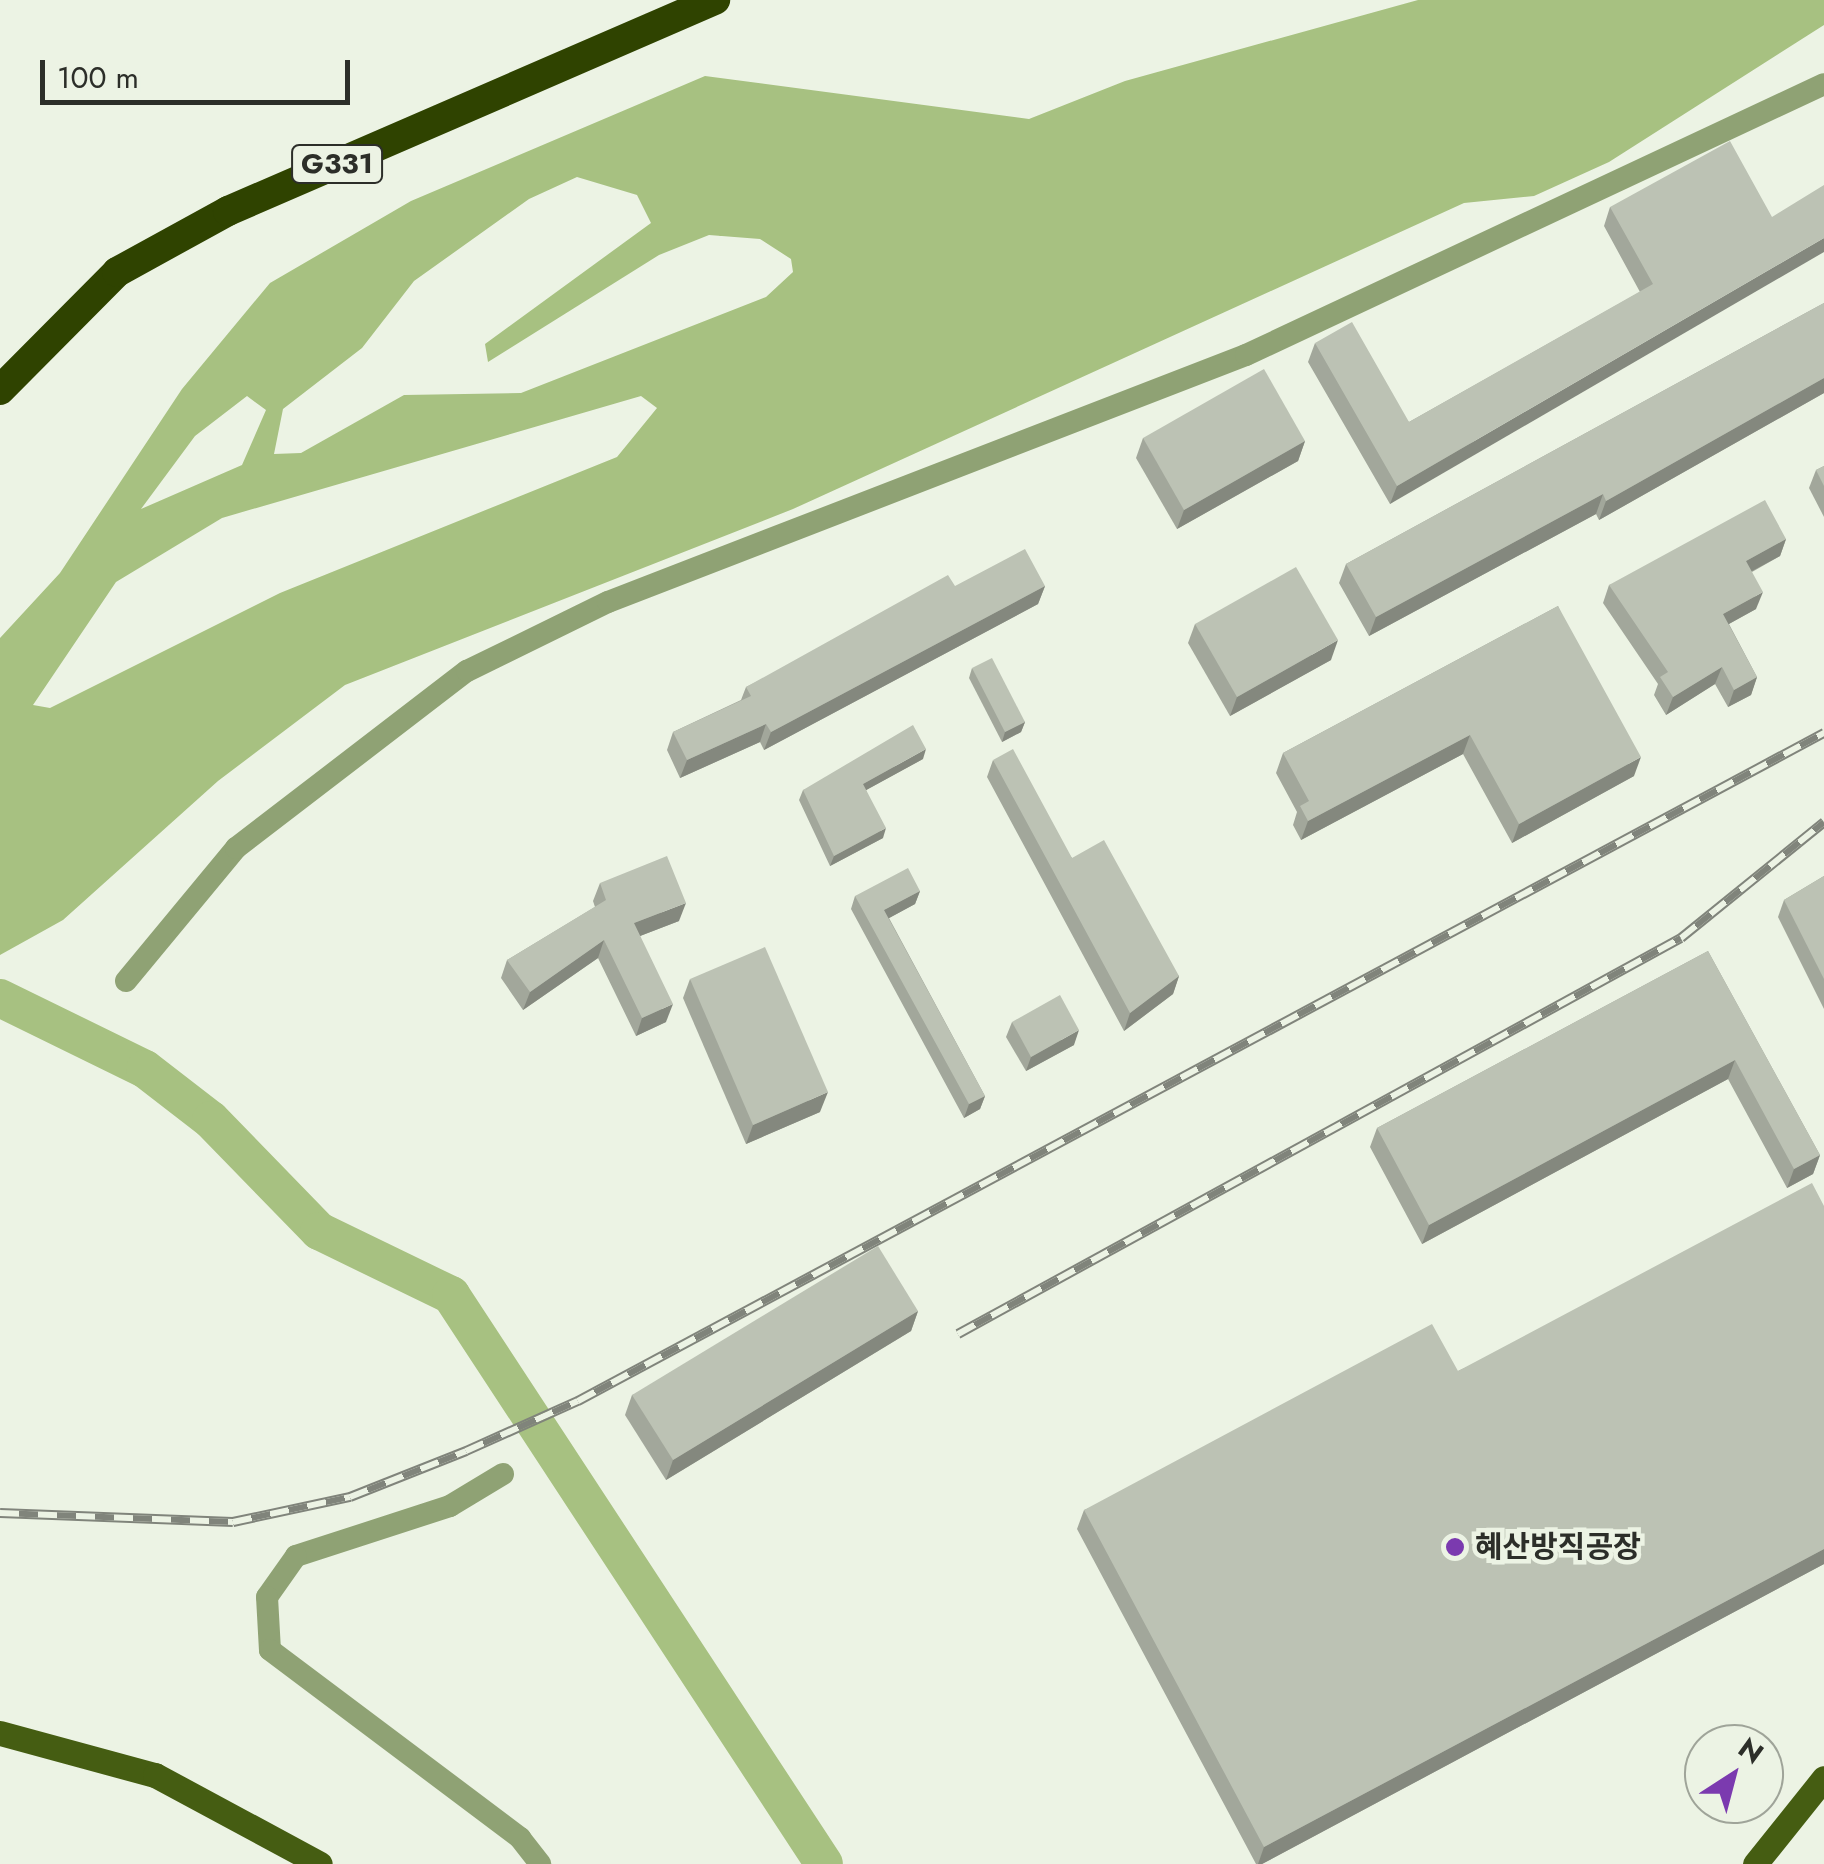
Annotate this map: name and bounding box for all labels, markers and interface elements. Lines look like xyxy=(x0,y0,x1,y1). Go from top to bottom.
scale bar xyxy=(45,40,355,102)
text: 100 m xyxy=(57,56,139,99)
road number: G331 xyxy=(290,141,384,187)
place label: 혜산방직공장 xyxy=(1475,1529,1641,1565)
marker: 혜산방직공장 xyxy=(1444,1536,1466,1558)
north arrow xyxy=(1684,1724,1784,1824)
text: N xyxy=(1730,1728,1772,1774)

